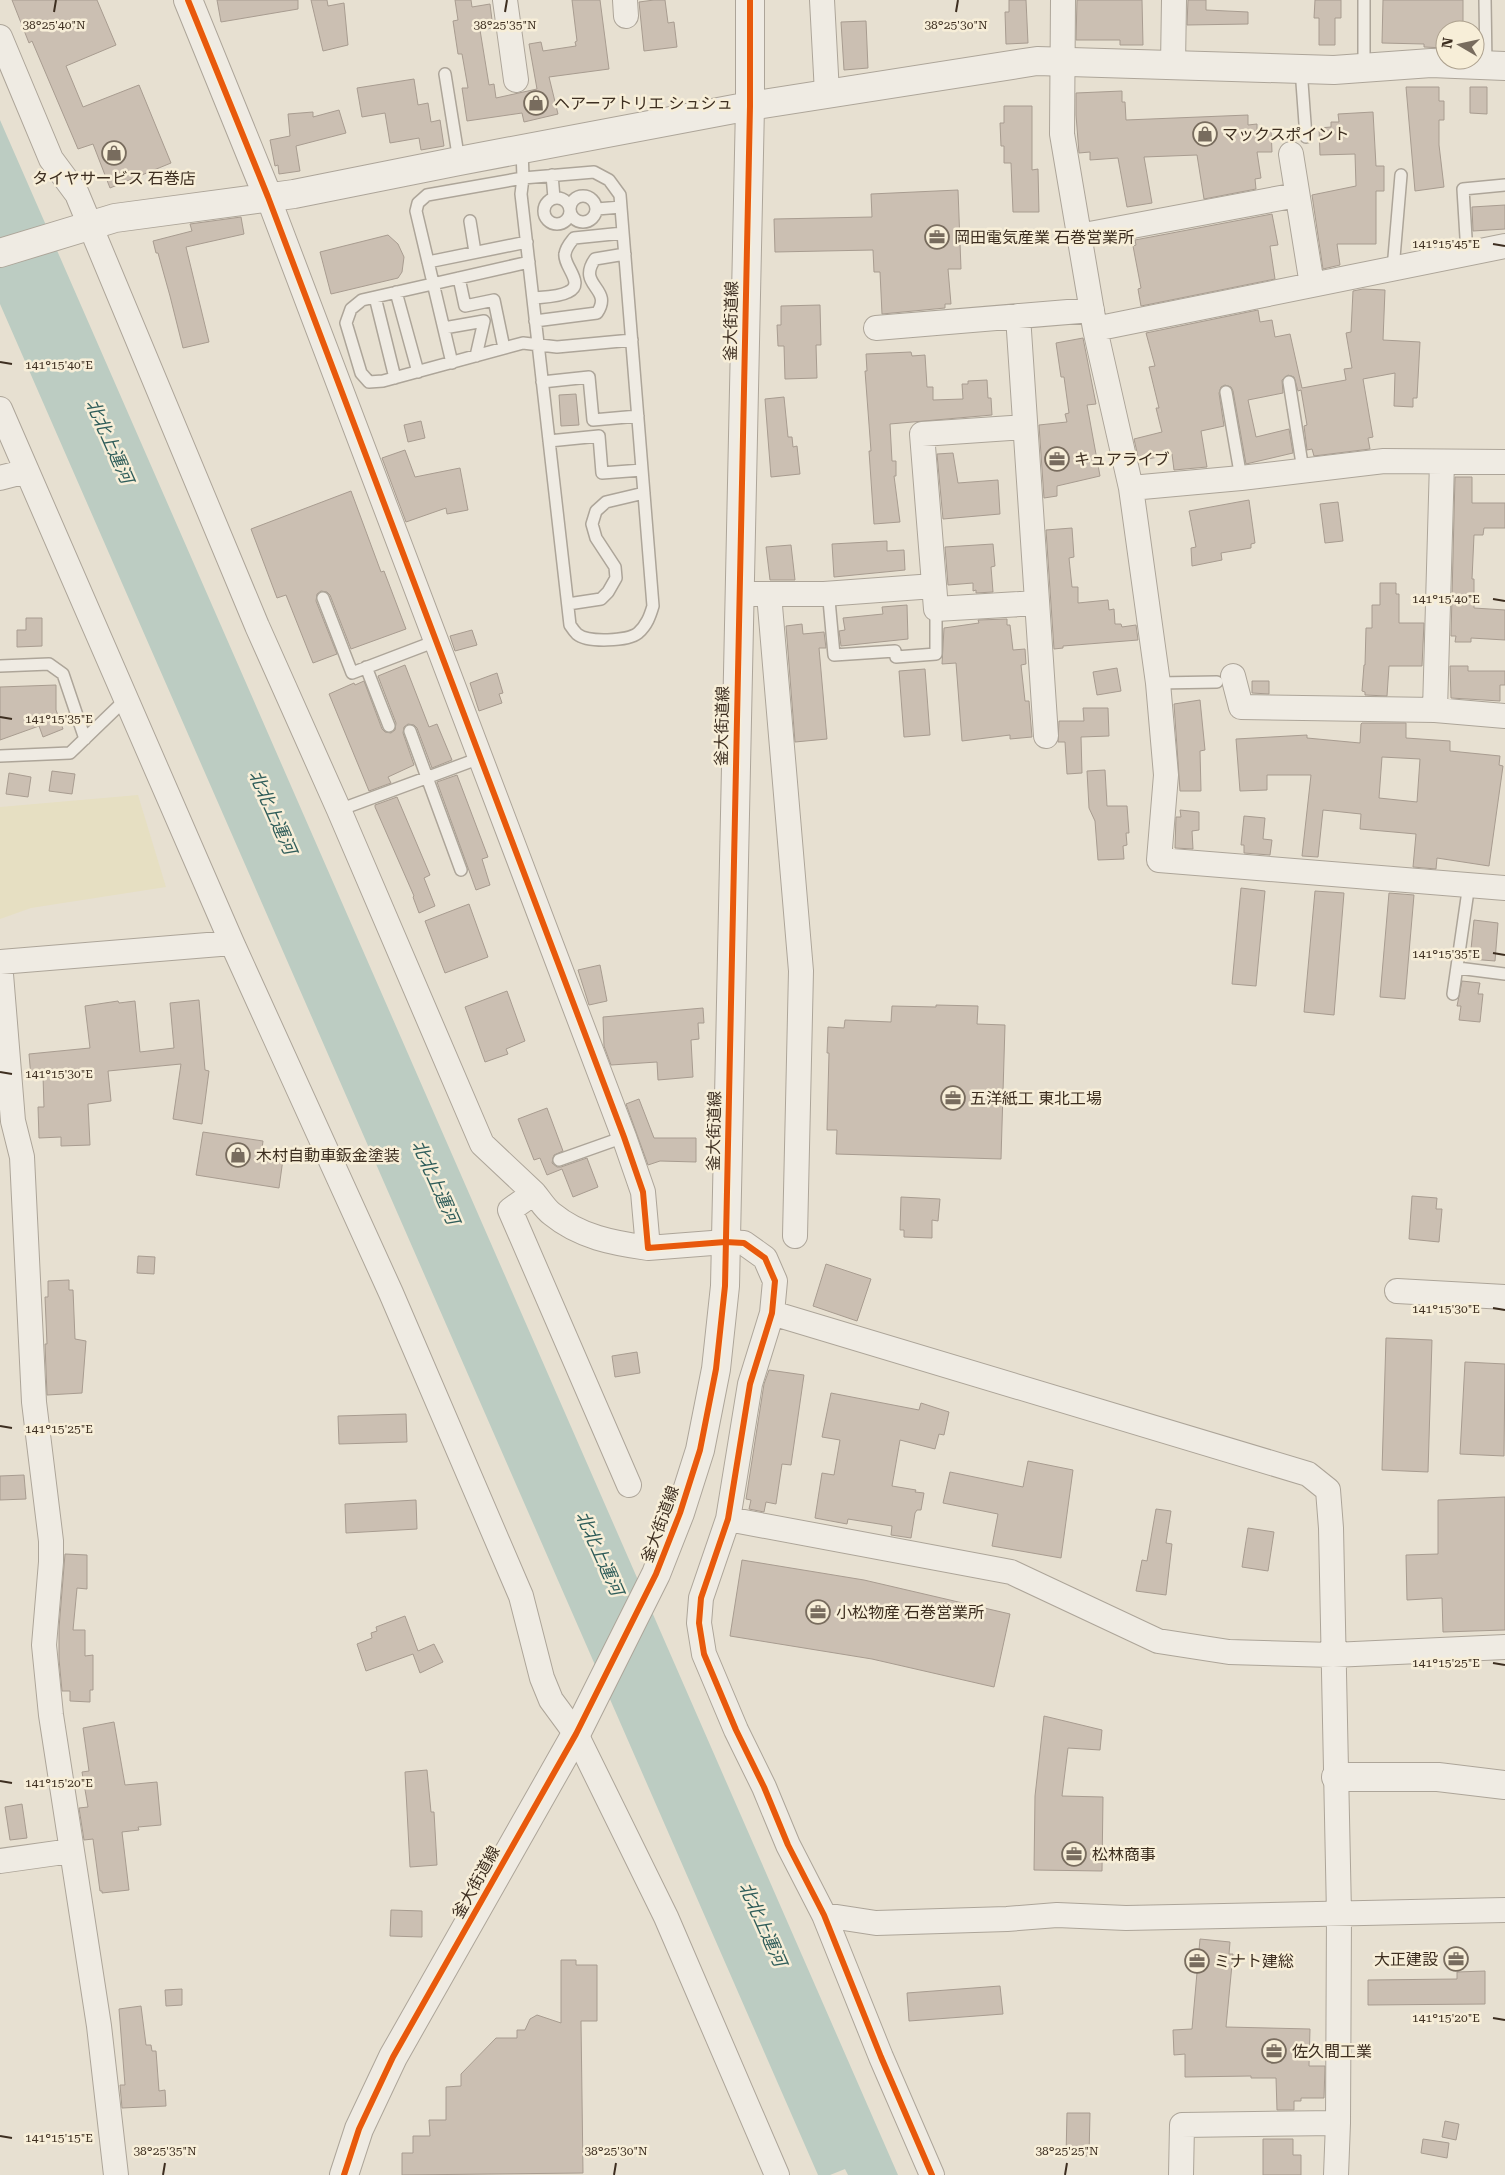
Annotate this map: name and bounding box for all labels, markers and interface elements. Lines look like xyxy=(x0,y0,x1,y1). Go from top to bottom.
text: 38°25'40"N xyxy=(22,18,86,32)
text: 38°25'35"N xyxy=(473,18,537,32)
text: 38°25'30"N xyxy=(924,18,988,32)
north arrow xyxy=(1435,20,1485,70)
text: N xyxy=(1438,36,1456,50)
shop icon: ヘアーアトリエ シュシュ xyxy=(523,90,549,116)
place label: ヘアーアトリエ シュシュ xyxy=(554,94,732,113)
shop icon: マックスポイント xyxy=(1192,121,1218,147)
place label: マックスポイント xyxy=(1222,125,1350,144)
shop icon: タイヤサービス 石巻店 xyxy=(101,140,127,166)
place label: タイヤサービス 石巻店 xyxy=(32,169,196,188)
office icon: 岡田電気産業 石巻営業所 xyxy=(924,224,950,250)
place label: 岡田電気産業 石巻営業所 xyxy=(954,228,1134,247)
text: 141°15'45"E xyxy=(1412,237,1480,251)
street label: 釜大街道線 xyxy=(721,281,741,361)
text: 141°15'40"E xyxy=(25,358,93,372)
water label: 北北上運河 xyxy=(82,396,139,489)
office icon: キュアライブ xyxy=(1044,446,1070,472)
place label: キュアライブ xyxy=(1074,450,1170,469)
text: 141°15'40"E xyxy=(1412,592,1480,606)
street label: 釜大街道線 xyxy=(712,686,732,766)
text: 141°15'35"E xyxy=(25,712,93,726)
water label: 北北上運河 xyxy=(245,767,302,860)
text: 141°15'35"E xyxy=(1412,947,1480,961)
text: 141°15'30"E xyxy=(25,1067,93,1081)
office icon: 五洋紙工 東北工場 xyxy=(940,1085,966,1111)
place label: 五洋紙工 東北工場 xyxy=(970,1089,1102,1108)
street label: 釜大街道線 xyxy=(704,1091,724,1171)
water label: 北北上運河 xyxy=(408,1137,465,1230)
shop icon: 木村自動車鈑金塗装 xyxy=(225,1142,251,1168)
place label: 木村自動車鈑金塗装 xyxy=(256,1146,400,1165)
text: 141°15'30"E xyxy=(1412,1302,1480,1316)
text: 141°15'25"E xyxy=(25,1422,93,1436)
street label: 釜大街道線 xyxy=(637,1483,683,1565)
water label: 北北上運河 xyxy=(572,1508,629,1601)
office icon: 小松物産 石巻営業所 xyxy=(805,1599,831,1625)
place label: 小松物産 石巻営業所 xyxy=(836,1603,984,1622)
text: 141°15'25"E xyxy=(1412,1656,1480,1670)
text: 141°15'20"E xyxy=(25,1776,93,1790)
office icon: 松林商事 xyxy=(1061,1841,1087,1867)
street label: 釜大街道線 xyxy=(448,1842,504,1922)
place label: 松林商事 xyxy=(1092,1845,1156,1864)
water label: 北北上運河 xyxy=(735,1879,792,1972)
office icon: 大正建設 xyxy=(1443,1946,1469,1972)
office icon: ミナト建総 xyxy=(1184,1948,1210,1974)
place label: 大正建設 xyxy=(1374,1950,1438,1969)
place label: ミナト建総 xyxy=(1214,1952,1294,1971)
text: 141°15'20"E xyxy=(1412,2011,1480,2025)
office icon: 佐久間工業 xyxy=(1261,2038,1287,2064)
place label: 佐久間工業 xyxy=(1292,2042,1372,2061)
text: 141°15'15"E xyxy=(25,2131,93,2145)
text: 38°25'35"N xyxy=(133,2144,197,2158)
text: 38°25'30"N xyxy=(584,2144,648,2158)
text: 38°25'25"N xyxy=(1035,2144,1099,2158)

